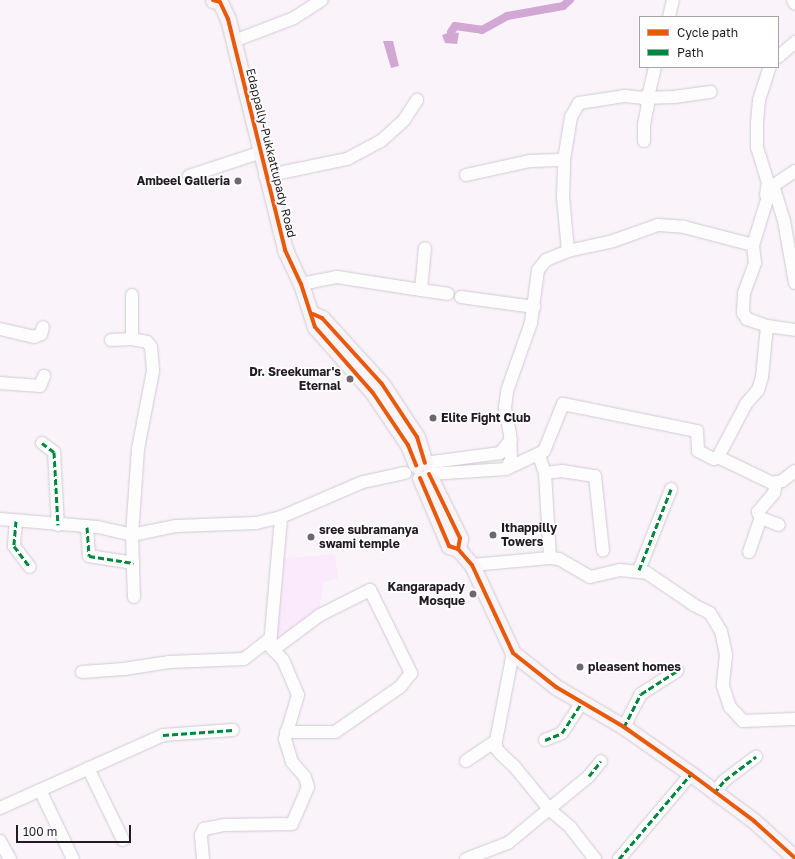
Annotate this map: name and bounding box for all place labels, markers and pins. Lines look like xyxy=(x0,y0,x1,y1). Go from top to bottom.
place label: Ambeel Galleria xyxy=(137,174,230,188)
marker: Ambeel Galleria xyxy=(233,176,243,186)
place label: Dr. Sreekumar's Eternal xyxy=(249,365,341,393)
marker: Dr. Sreekumar's Eternal xyxy=(344,373,356,385)
place label: Elite Fight Club xyxy=(441,411,531,425)
marker: Elite Fight Club xyxy=(428,413,438,423)
place label: Ithappilly Towers xyxy=(501,521,557,549)
place label: sree subramanya swami temple xyxy=(319,523,418,551)
marker: Ithappilly Towers xyxy=(488,530,498,540)
marker: sree subramanya swami temple xyxy=(306,532,316,542)
place label: Kangarapady Mosque xyxy=(387,580,465,608)
marker: Kangarapady Mosque xyxy=(468,589,478,599)
place label: pleasent homes xyxy=(588,660,681,674)
marker: pleasent homes xyxy=(575,662,585,672)

